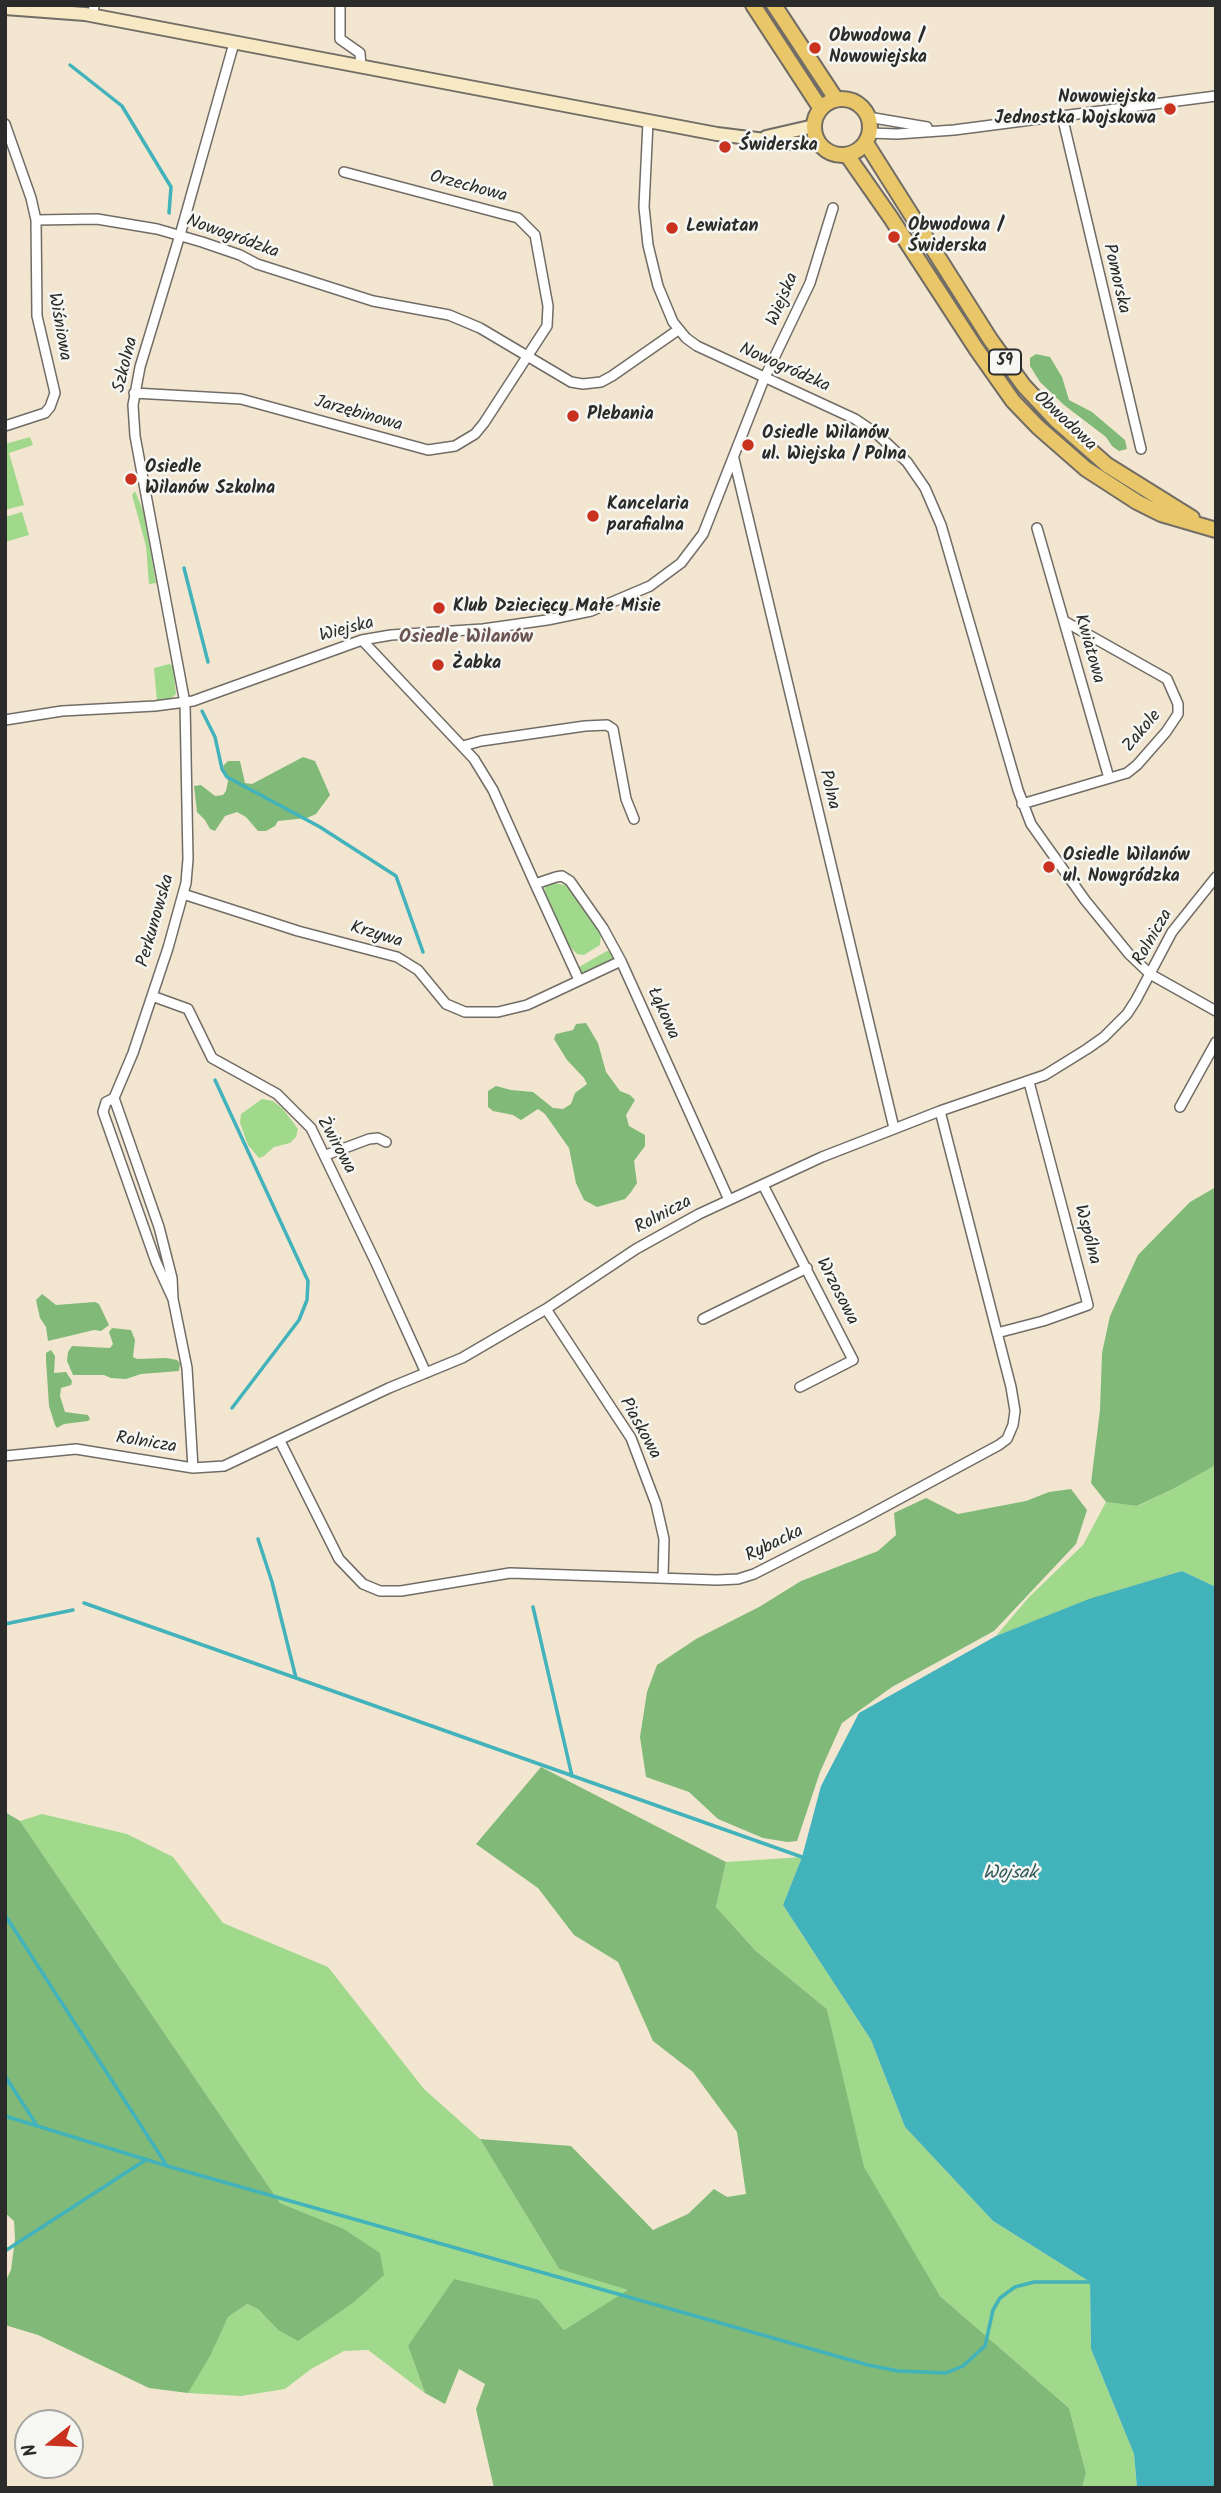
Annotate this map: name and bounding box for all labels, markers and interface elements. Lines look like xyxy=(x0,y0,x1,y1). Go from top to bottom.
place label: Obwodowa / Nowowiejska xyxy=(829,27,927,70)
marker: Obwodowa / Nowowiejska xyxy=(807,40,823,56)
place label: Nowowiejska Jednostka Wojskowa xyxy=(995,88,1156,130)
marker: Nowowiejska Jednostka Wojskowa xyxy=(1162,101,1178,117)
place label: Świderska xyxy=(739,136,818,158)
marker: Świderska xyxy=(717,139,733,155)
street label: Orzechowa xyxy=(427,167,509,209)
street label: Nowogródzka xyxy=(183,211,281,265)
place label: Obwodowa / Świderska xyxy=(908,216,1002,258)
place label: Lewiatan xyxy=(686,217,759,239)
marker: Lewiatan xyxy=(664,220,680,236)
marker: Obwodowa / Świderska xyxy=(886,229,902,245)
street label: Pomorska xyxy=(1097,242,1133,316)
street label: Wiejska xyxy=(763,270,805,330)
street label: Wiśniowa xyxy=(41,291,75,363)
street label: Szkolna xyxy=(110,335,144,395)
street label: Nowogródzka xyxy=(735,339,833,399)
road number: 59 xyxy=(989,350,1021,374)
street label: Obwodowa xyxy=(1028,387,1100,457)
street label: Jarzębinowa xyxy=(311,392,405,438)
place label: Plebania xyxy=(587,405,654,427)
marker: Plebania xyxy=(565,408,581,424)
place label: Osiedle Wilanów ul. Wiejska / Polna xyxy=(762,424,906,466)
marker: Osiedle Wilanów ul. Wiejska / Polna xyxy=(740,437,756,453)
place label: Osiedle Wilanów Szkolna xyxy=(145,458,275,500)
marker: Osiedle Wilanów Szkolna xyxy=(123,471,139,487)
place label: Kancelaria parafialna xyxy=(607,495,689,538)
marker: Kancelaria parafialna xyxy=(585,508,601,524)
place label: Klub Dziecięcy Małe Misie xyxy=(453,597,661,619)
marker: Klub Dziecięcy Małe Misie xyxy=(431,600,447,616)
street label: Kwiatowa xyxy=(1068,612,1108,686)
street label: Wiejska xyxy=(317,613,377,649)
district label: Osiedle Wilanów xyxy=(399,628,533,650)
place label: Żabka xyxy=(452,654,501,676)
marker: Żabka xyxy=(430,657,446,673)
street label: Zakole xyxy=(1119,706,1167,758)
street label: Polna xyxy=(813,768,843,812)
place label: Osiedle Wilanów ul. Nowgródzka xyxy=(1063,846,1190,888)
marker: Osiedle Wilanów ul. Nowgródzka xyxy=(1041,859,1057,875)
street label: Perkunowska xyxy=(133,872,181,970)
street label: Rolnicza xyxy=(1129,906,1179,970)
street label: Krzywa xyxy=(347,918,405,954)
street label: Łąkowa xyxy=(641,985,683,1043)
street label: Żwirowa xyxy=(310,1114,360,1178)
street label: Rolnicza xyxy=(632,1192,696,1240)
street label: Wspólna xyxy=(1068,1203,1104,1267)
street label: Wrzosowa xyxy=(810,1255,862,1329)
street label: Piaskowa xyxy=(613,1394,665,1464)
street label: Rolnicza xyxy=(114,1429,178,1459)
street label: Rybacka xyxy=(743,1522,807,1568)
water label: Wojsak xyxy=(983,1864,1037,1886)
north arrow xyxy=(14,2409,84,2479)
text: N xyxy=(15,2440,47,2460)

